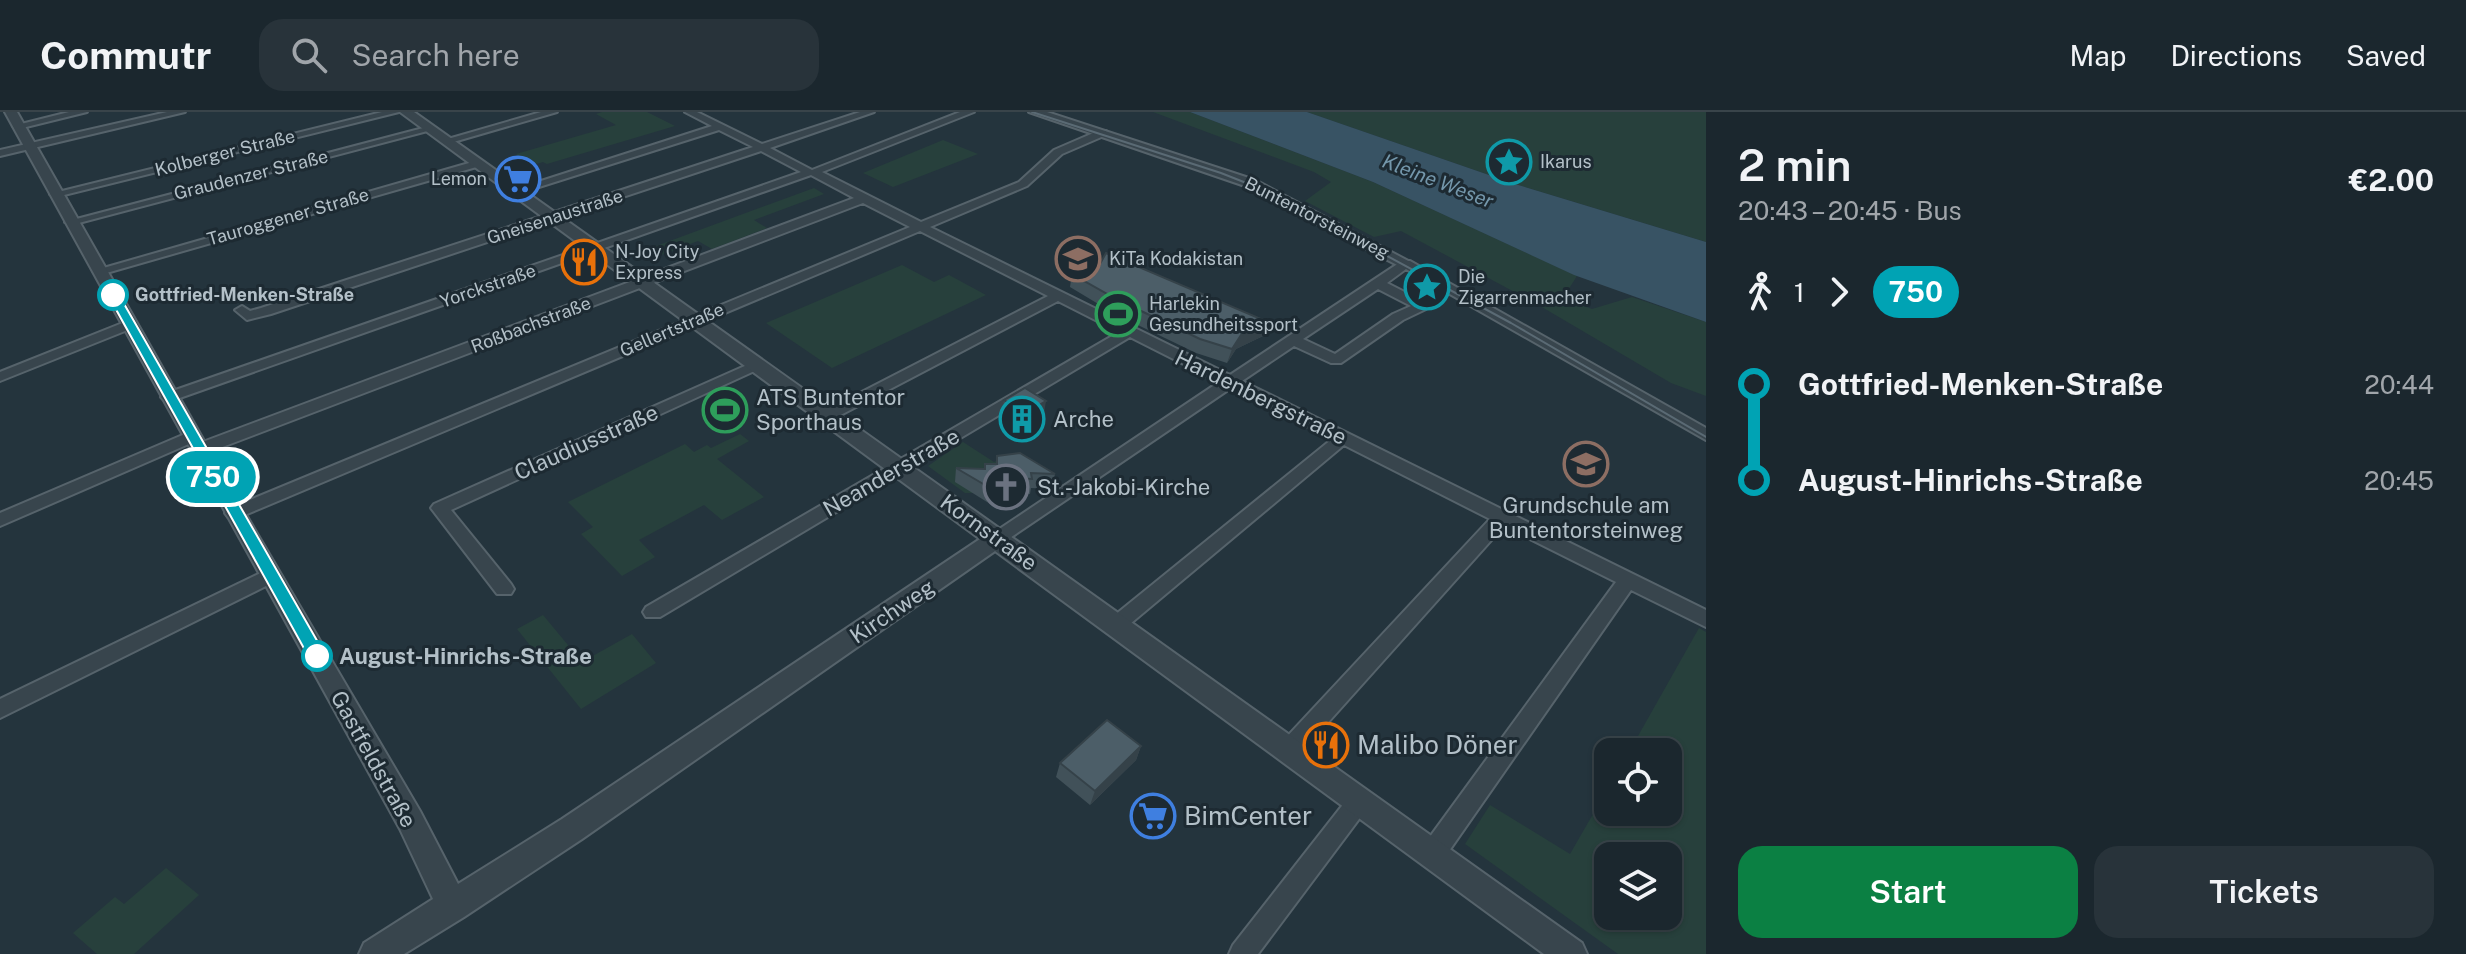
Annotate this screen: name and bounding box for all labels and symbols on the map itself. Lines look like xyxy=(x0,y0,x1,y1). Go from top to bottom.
street label: Kolberger Straße xyxy=(153,125,297,180)
place icon: Ikarus xyxy=(1485,138,1533,186)
street label: Graudenzer Straße xyxy=(172,145,330,204)
water label: Kleine Weser xyxy=(1379,149,1497,213)
place label: Ikarus xyxy=(1540,151,1592,172)
supermarket icon: Lemon xyxy=(494,155,542,203)
place label: Lemon xyxy=(431,168,487,189)
street label: Buntentorsteinweg xyxy=(1242,172,1393,263)
street label: Tauroggener Straße xyxy=(205,183,371,250)
street label: Gneisenaustraße xyxy=(484,185,625,248)
school or university icon: KiTa Kodakistan xyxy=(1054,235,1102,283)
restaurant icon: N-Joy City Express xyxy=(560,238,608,286)
place label: N-Joy City Express xyxy=(615,241,700,283)
place label: KiTa Kodakistan xyxy=(1109,248,1243,269)
street label: Yorckstraße xyxy=(437,259,538,312)
place icon: Die Zigarrenmacher xyxy=(1403,263,1451,311)
place label: Die Zigarrenmacher xyxy=(1458,266,1592,308)
marker: Gottfried-Menken-Straße xyxy=(98,280,128,310)
place label: Gottfried-Menken-Straße xyxy=(135,284,354,305)
sports icon: Harlekin Gesundheitssport xyxy=(1094,290,1142,338)
street label: Roßbachstraße xyxy=(468,292,594,357)
place label: Harlekin Gesundheitssport xyxy=(1149,293,1298,335)
street label: Gellertstraße xyxy=(617,298,727,361)
street label: Hardenbergstraße xyxy=(1171,344,1351,450)
place label: ATS Buntentor Sporthaus xyxy=(756,384,905,435)
sports icon: ATS Buntentor Sporthaus xyxy=(701,386,749,434)
building icon: Arche xyxy=(998,395,1046,443)
street label: Claudiusstraße xyxy=(510,399,662,485)
place label: Arche xyxy=(1053,406,1114,432)
street label: Neanderstraße xyxy=(818,422,964,522)
school or university icon: Grundschule am Buntentorsteinweg xyxy=(1562,440,1610,488)
line badge: 750 xyxy=(167,451,259,503)
church icon: St.-Jakobi-Kirche xyxy=(982,463,1030,511)
place label: St.-Jakobi-Kirche xyxy=(1037,474,1210,500)
street label: Kornstraße xyxy=(936,488,1042,576)
place label: Grundschule am Buntentorsteinweg xyxy=(1489,492,1683,543)
street label: Kirchweg xyxy=(845,573,939,649)
marker: August-Hinrichs-Straße xyxy=(302,641,332,671)
place label: August-Hinrichs-Straße xyxy=(339,643,592,669)
street label: Gastfeldstraße xyxy=(326,686,422,832)
restaurant icon: Malibo Döner xyxy=(1302,721,1350,769)
place label: Malibo Döner xyxy=(1357,729,1518,760)
supermarket icon: BimCenter xyxy=(1129,792,1177,840)
place label: BimCenter xyxy=(1184,800,1312,831)

